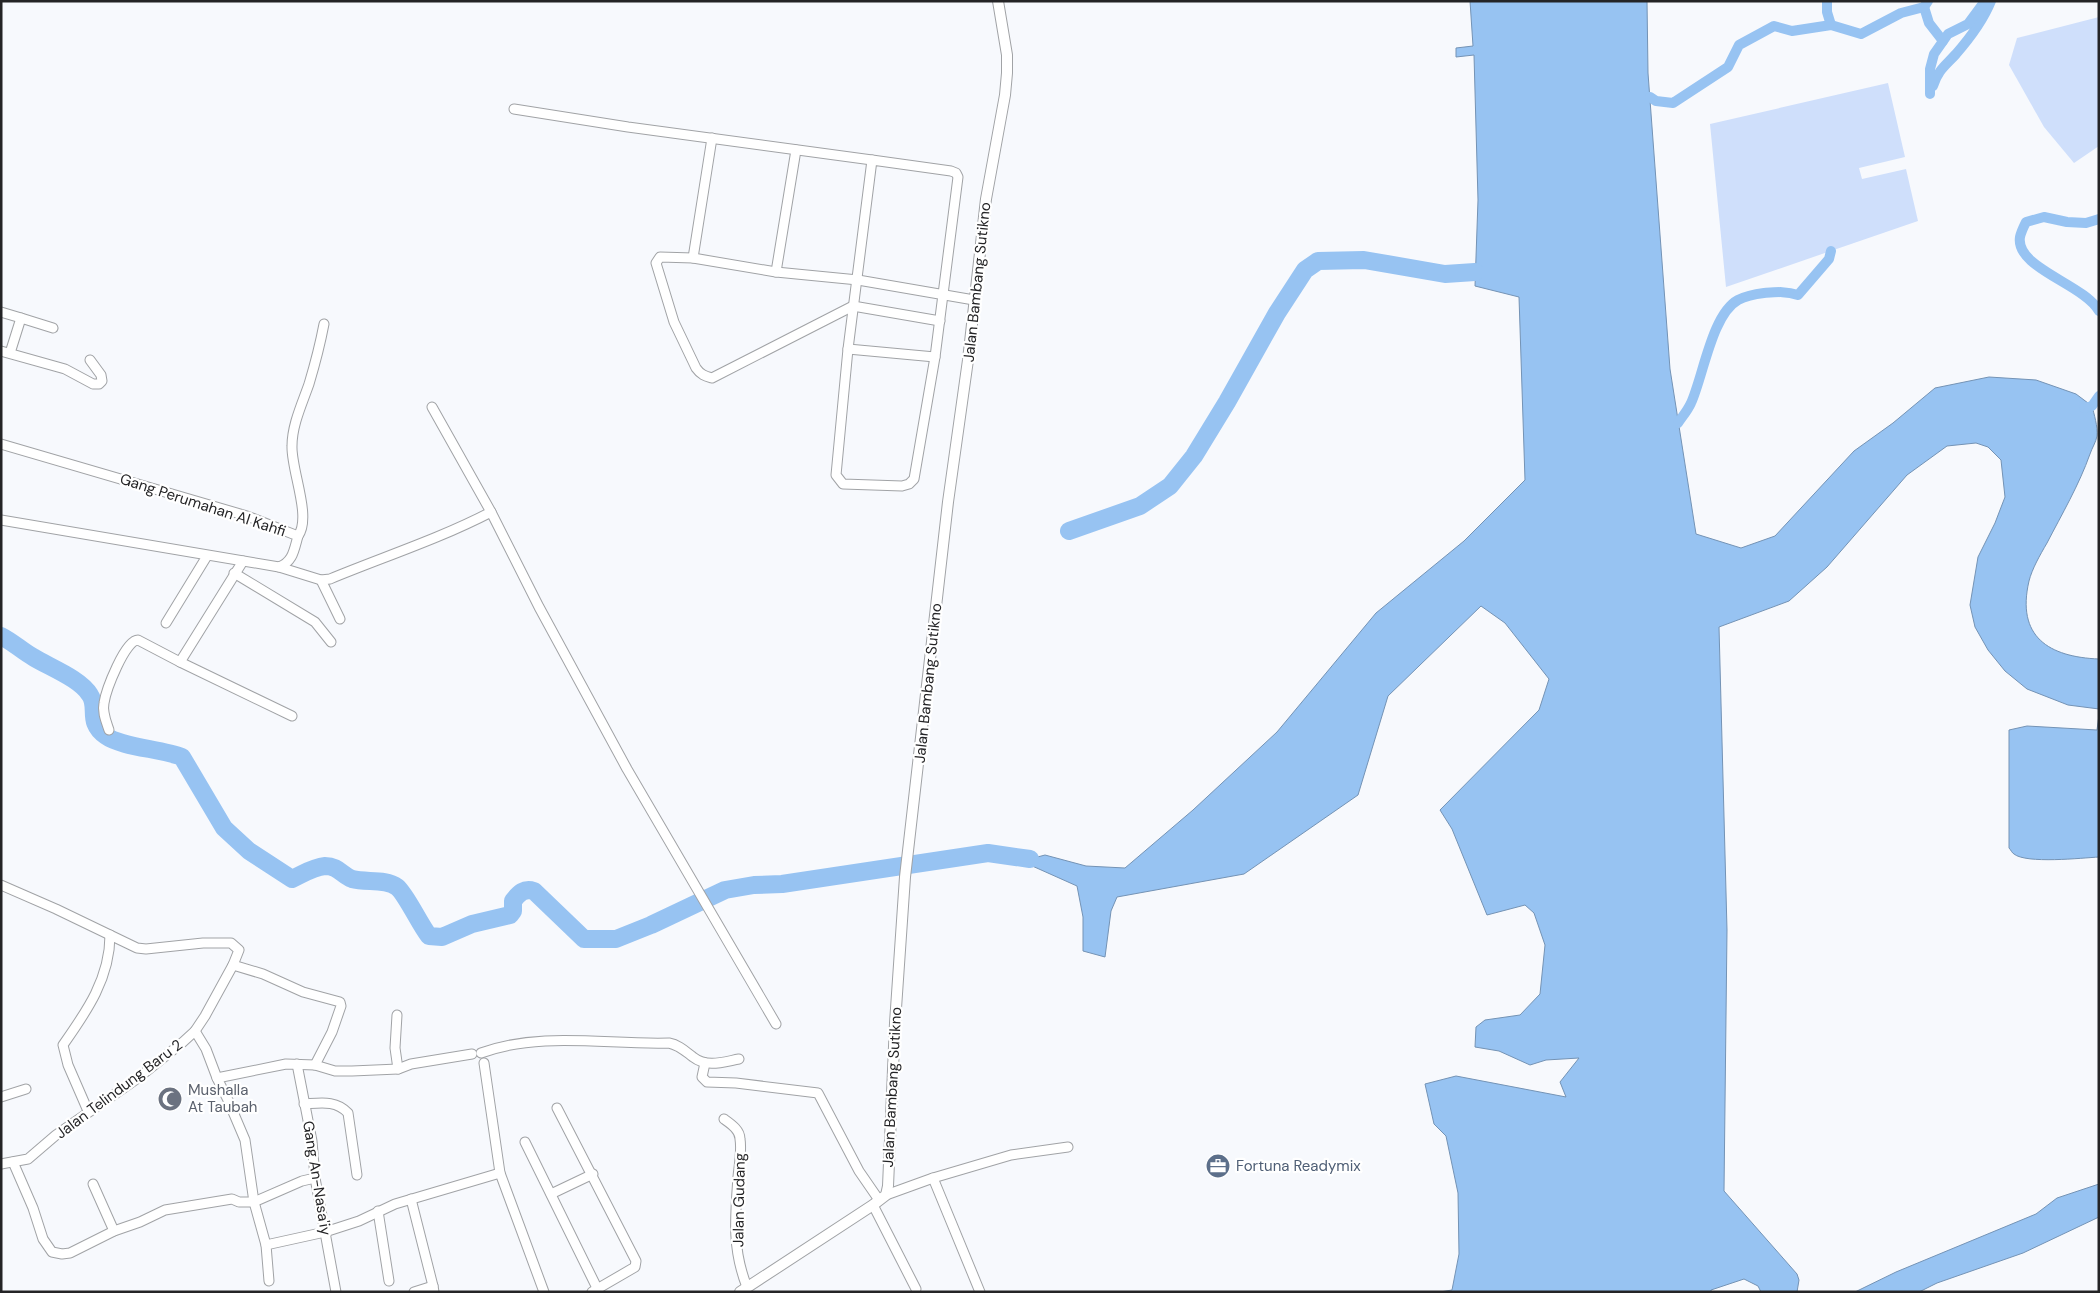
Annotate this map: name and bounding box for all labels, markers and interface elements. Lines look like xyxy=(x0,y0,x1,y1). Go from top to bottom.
street label: Jalan Bambang Sutikno xyxy=(959,201,995,363)
street label: Gang Perumahan Al Kahfi xyxy=(118,469,288,541)
street label: Jalan Bambang Sutikno xyxy=(910,602,946,764)
street label: Jalan Bambang Sutikno xyxy=(878,1006,906,1168)
street label: Jalan Telindung Baru 2 xyxy=(52,1035,186,1143)
place label: Mushalla At Taubah xyxy=(188,1080,257,1117)
mosque icon: Mushalla At Taubah xyxy=(157,1086,183,1112)
street label: Gang An-Nasa'iy xyxy=(298,1119,336,1237)
street label: Jalan Gudang xyxy=(728,1153,750,1247)
office icon: Fortuna Readymix xyxy=(1205,1153,1231,1179)
place label: Fortuna Readymix xyxy=(1236,1156,1361,1176)

